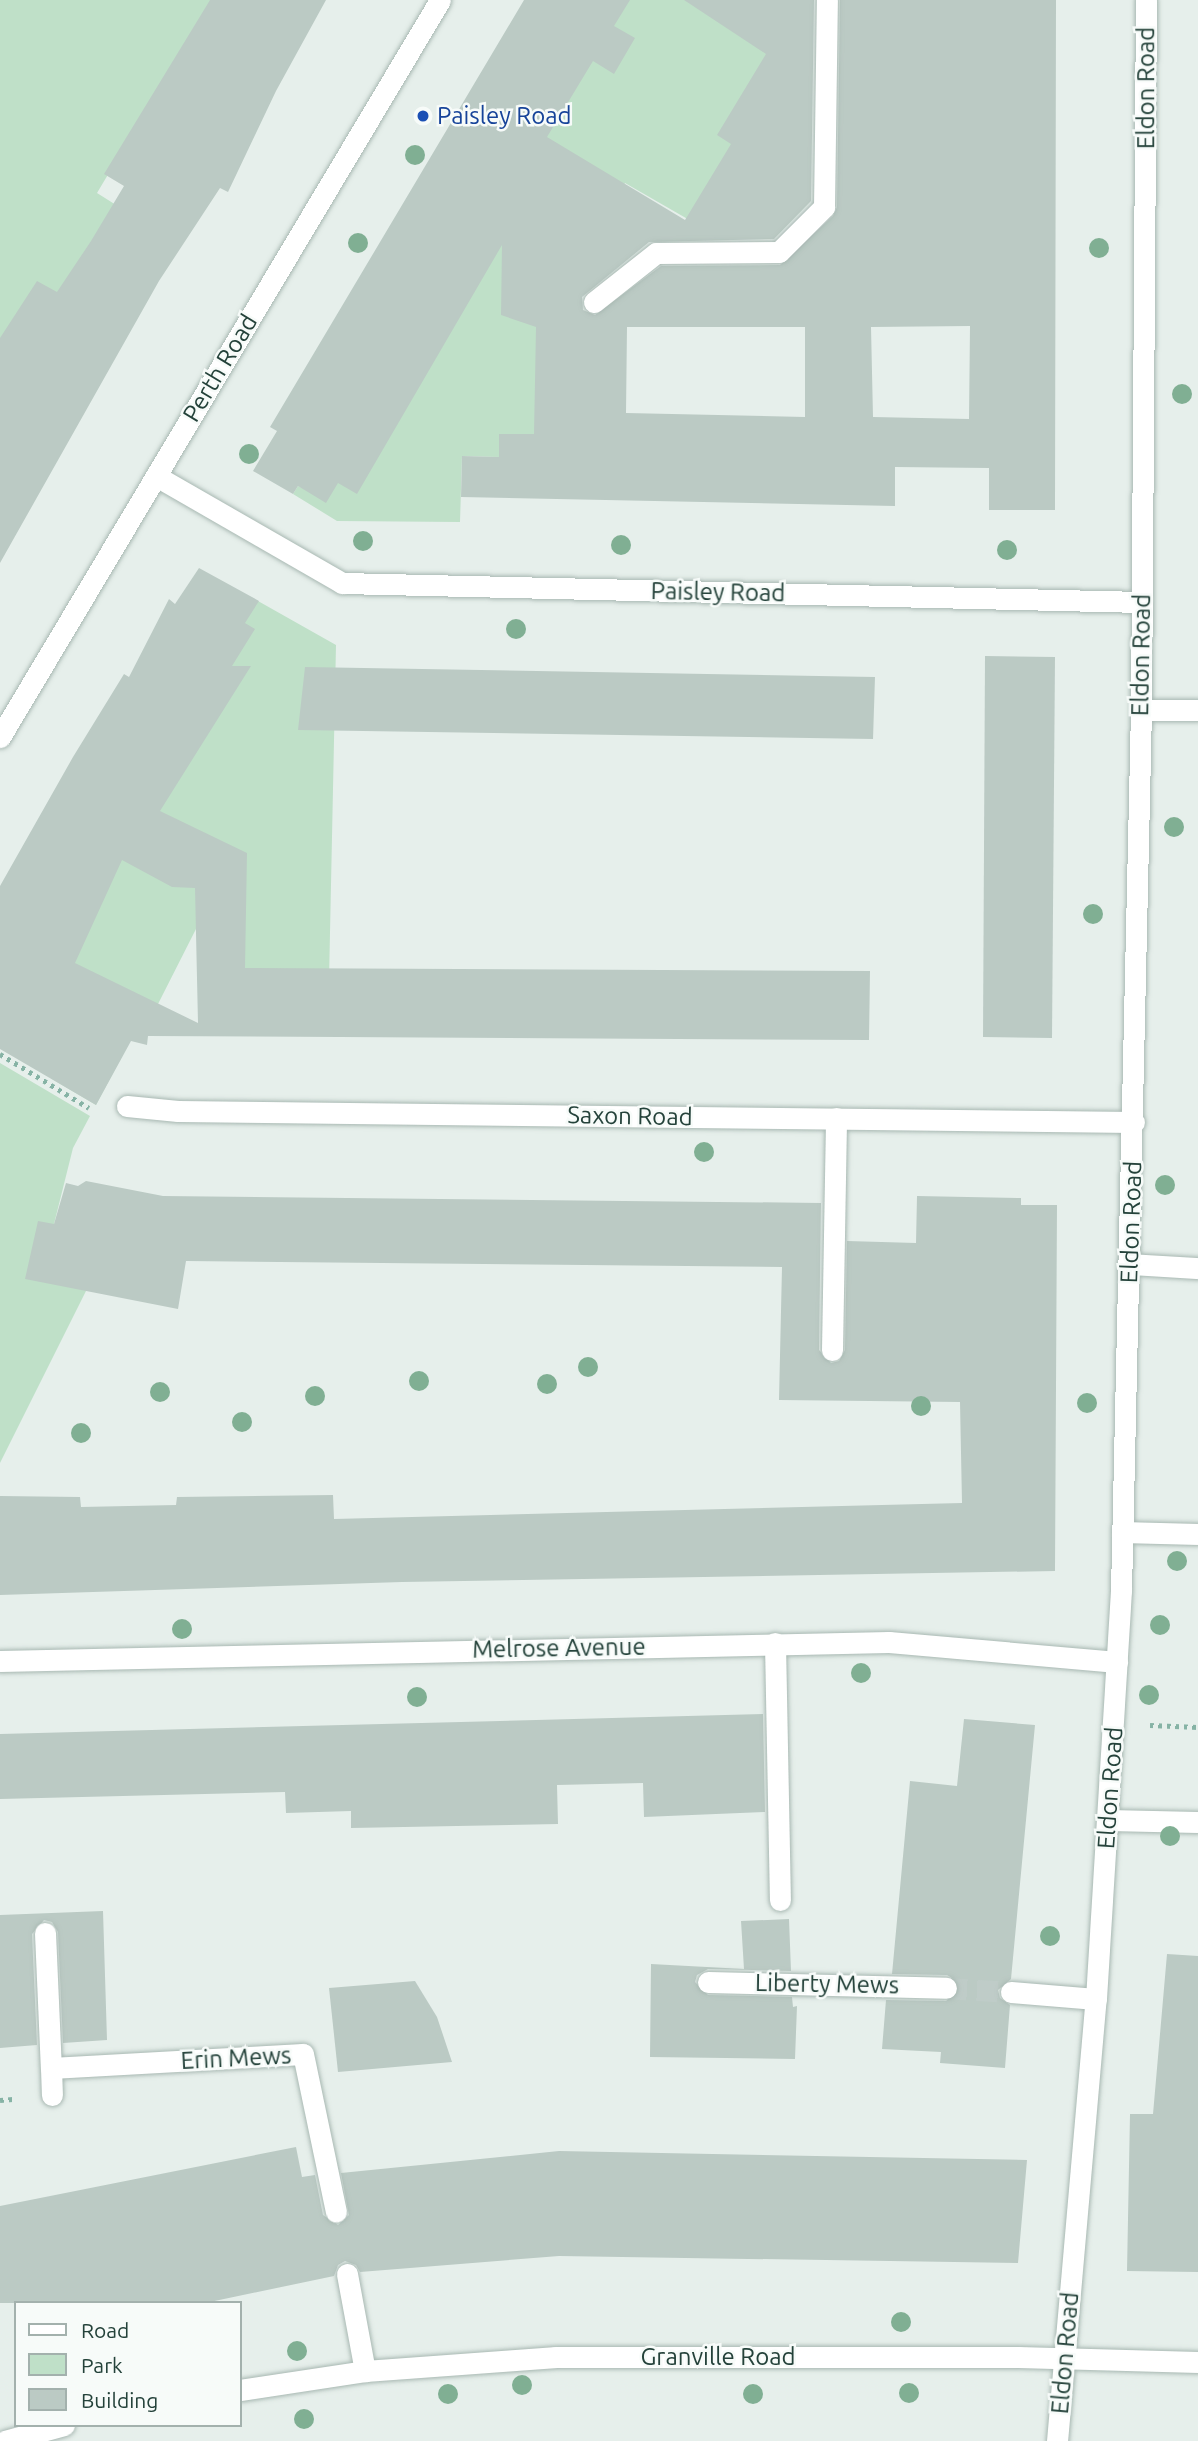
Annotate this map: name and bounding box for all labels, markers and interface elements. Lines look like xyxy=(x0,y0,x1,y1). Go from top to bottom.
street label: Eldon Road xyxy=(1132,27,1160,149)
place label: Paisley Road xyxy=(437,102,572,130)
marker: Paisley Road xyxy=(415,108,431,124)
street label: Perth Road xyxy=(177,309,263,427)
street label: Paisley Road xyxy=(650,576,786,608)
street label: Eldon Road xyxy=(1126,594,1156,716)
street label: Saxon Road xyxy=(567,1101,693,1131)
street label: Eldon Road xyxy=(1114,1160,1148,1284)
street label: Melrose Avenue xyxy=(472,1632,646,1664)
street label: Eldon Road xyxy=(1091,1726,1129,1850)
street label: Liberty Mews xyxy=(755,1968,899,2000)
street label: Erin Mews xyxy=(180,2041,292,2075)
street label: Eldon Road xyxy=(1045,2291,1085,2415)
legend xyxy=(14,2301,242,2427)
text: Road xyxy=(81,2318,129,2342)
street label: Granville Road xyxy=(640,2343,796,2371)
text: Park xyxy=(81,2353,123,2377)
text: Building xyxy=(81,2388,158,2412)

